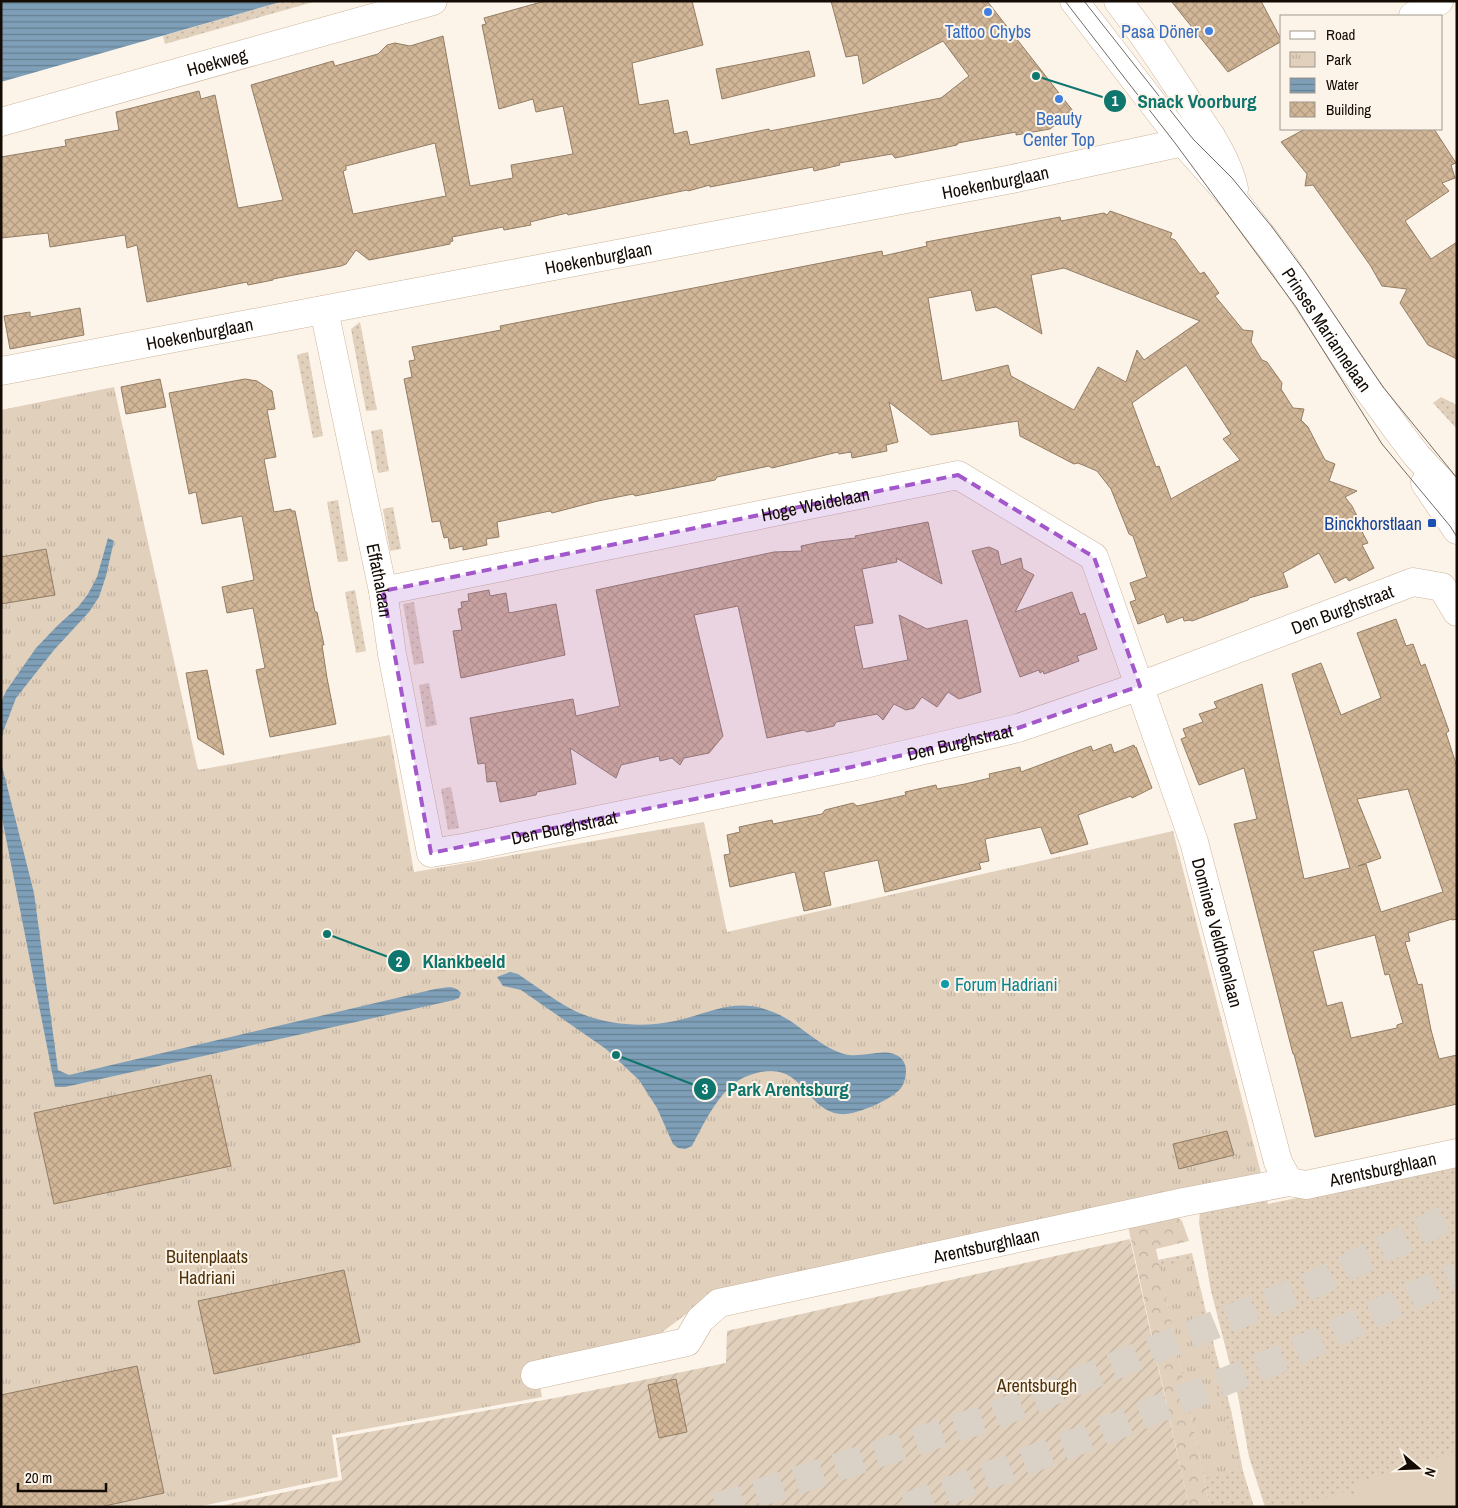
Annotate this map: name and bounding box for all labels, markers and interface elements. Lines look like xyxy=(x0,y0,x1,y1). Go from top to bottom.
marker: Tattoo Chybs xyxy=(982,6,994,18)
legend xyxy=(1280,15,1443,130)
place label: Tattoo Chybs xyxy=(945,19,1031,44)
place label: Pasa Döner xyxy=(1121,19,1199,44)
text: Road xyxy=(1326,24,1355,45)
marker: Pasa Döner xyxy=(1203,25,1215,37)
street label: Hoekweg xyxy=(184,41,250,82)
text: Park xyxy=(1326,49,1352,70)
text: Water xyxy=(1326,74,1358,95)
callout: Snack Voorburg xyxy=(1103,84,1267,118)
text: Snack Voorburg xyxy=(1137,88,1257,114)
text: 1 xyxy=(1112,90,1119,111)
marker: Beauty Center Top xyxy=(1053,93,1065,105)
text: Building xyxy=(1326,99,1371,120)
place label: Beauty Center Top xyxy=(1023,106,1095,152)
street label: Hoekenburglaan xyxy=(940,159,1051,205)
street label: Hoekenburglaan xyxy=(543,235,654,280)
street label: Prinses Mariannelaan xyxy=(1276,262,1378,397)
street label: Hoekenburglaan xyxy=(144,311,255,356)
street label: Hoge Weidelaan xyxy=(759,481,872,527)
place label: Binckhorstlaan xyxy=(1324,511,1422,536)
marker: Binckhorstlaan xyxy=(1426,517,1438,529)
street label: Effathalaan xyxy=(361,541,399,619)
street label: Den Burghstraat xyxy=(1287,578,1397,640)
street label: Den Burghstraat xyxy=(905,717,1015,766)
street label: Den Burghstraat xyxy=(509,804,619,850)
street label: Dominee Veldhoenlaan xyxy=(1186,855,1249,1010)
callout: Klankbeeld xyxy=(387,944,515,978)
text: Klankbeeld xyxy=(422,948,506,974)
text: 2 xyxy=(396,951,403,972)
place label: Forum Hadriani xyxy=(955,972,1058,997)
marker: Forum Hadriani xyxy=(939,978,951,990)
callout: Park Arentsburg xyxy=(692,1072,859,1106)
text: Park Arentsburg xyxy=(727,1076,849,1102)
text: 3 xyxy=(702,1078,709,1099)
street label: Arentsburghlaan xyxy=(1326,1145,1438,1192)
street label: Arentsburghlaan xyxy=(930,1221,1042,1269)
park label: Buitenplaats Hadriani xyxy=(166,1244,248,1290)
park label: Arentsburgh xyxy=(996,1373,1077,1398)
north arrow xyxy=(1393,1443,1443,1493)
scale bar xyxy=(18,1460,105,1492)
text: N xyxy=(1420,1465,1440,1479)
text: 20 m xyxy=(25,1467,52,1488)

